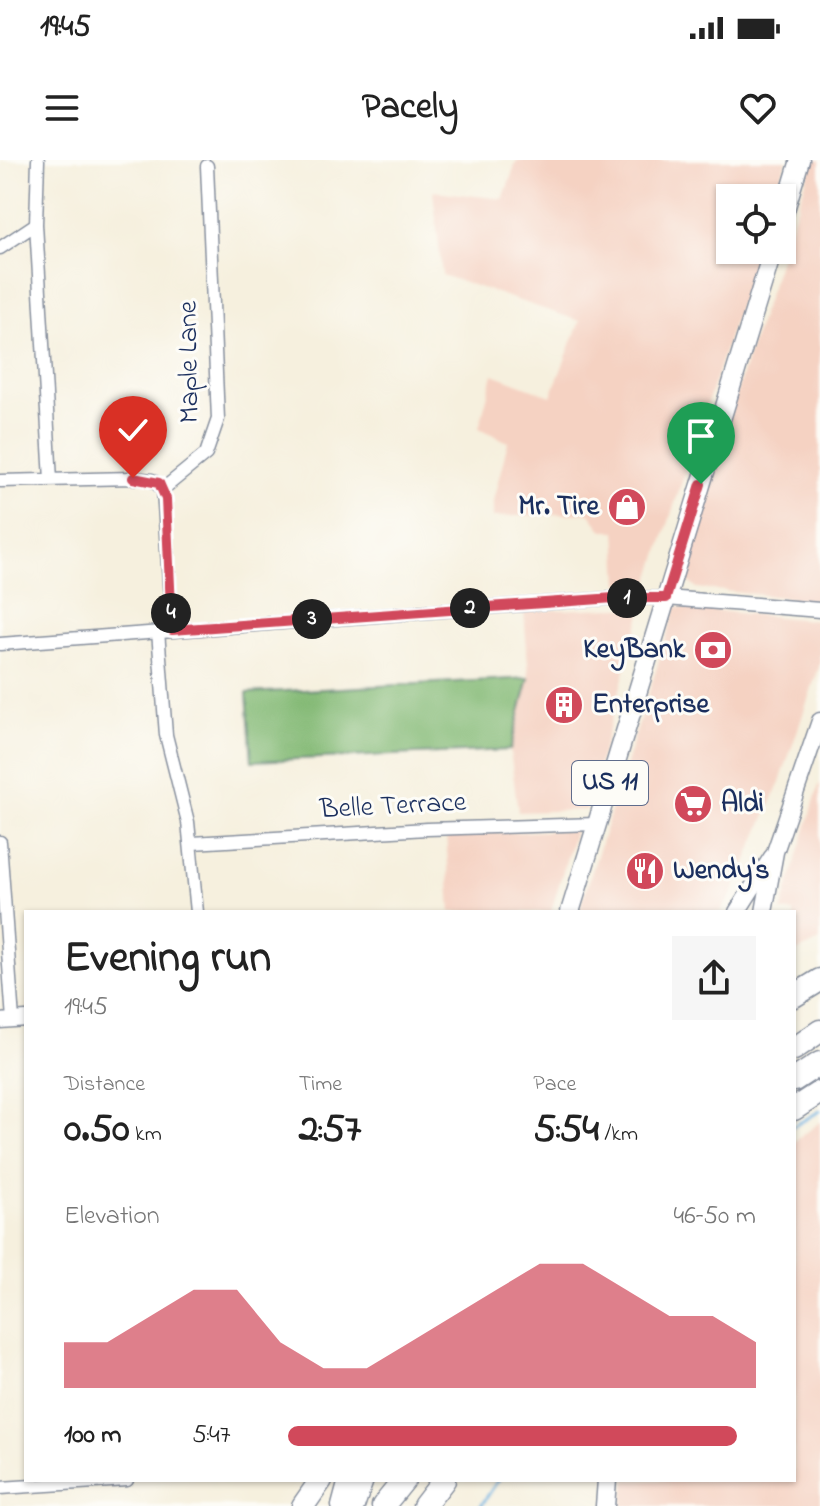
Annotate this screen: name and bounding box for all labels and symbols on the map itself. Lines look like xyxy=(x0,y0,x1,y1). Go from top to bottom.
street label: Maple Lane xyxy=(168,300,212,424)
pin xyxy=(99,396,167,478)
pin xyxy=(667,402,735,484)
shop icon: Mr. Tire xyxy=(606,486,648,528)
place label: Mr. Tire xyxy=(518,487,600,528)
pin: 1 xyxy=(607,578,647,618)
pin: 2 xyxy=(450,588,490,628)
pin: 4 xyxy=(151,593,191,633)
pin: 3 xyxy=(292,599,332,639)
bank icon: KeyBank xyxy=(692,629,734,671)
place label: KeyBank xyxy=(583,630,686,671)
building icon: Enterprise xyxy=(543,684,585,726)
place label: Enterprise xyxy=(592,685,711,726)
road number: US 11 xyxy=(572,761,648,805)
street label: Belle Terrace xyxy=(318,783,468,831)
supermarket icon: Aldi xyxy=(672,783,714,825)
place label: Aldi xyxy=(721,784,764,825)
restaurant icon: Wendy's xyxy=(624,850,666,892)
place label: Wendy's xyxy=(673,851,770,892)

